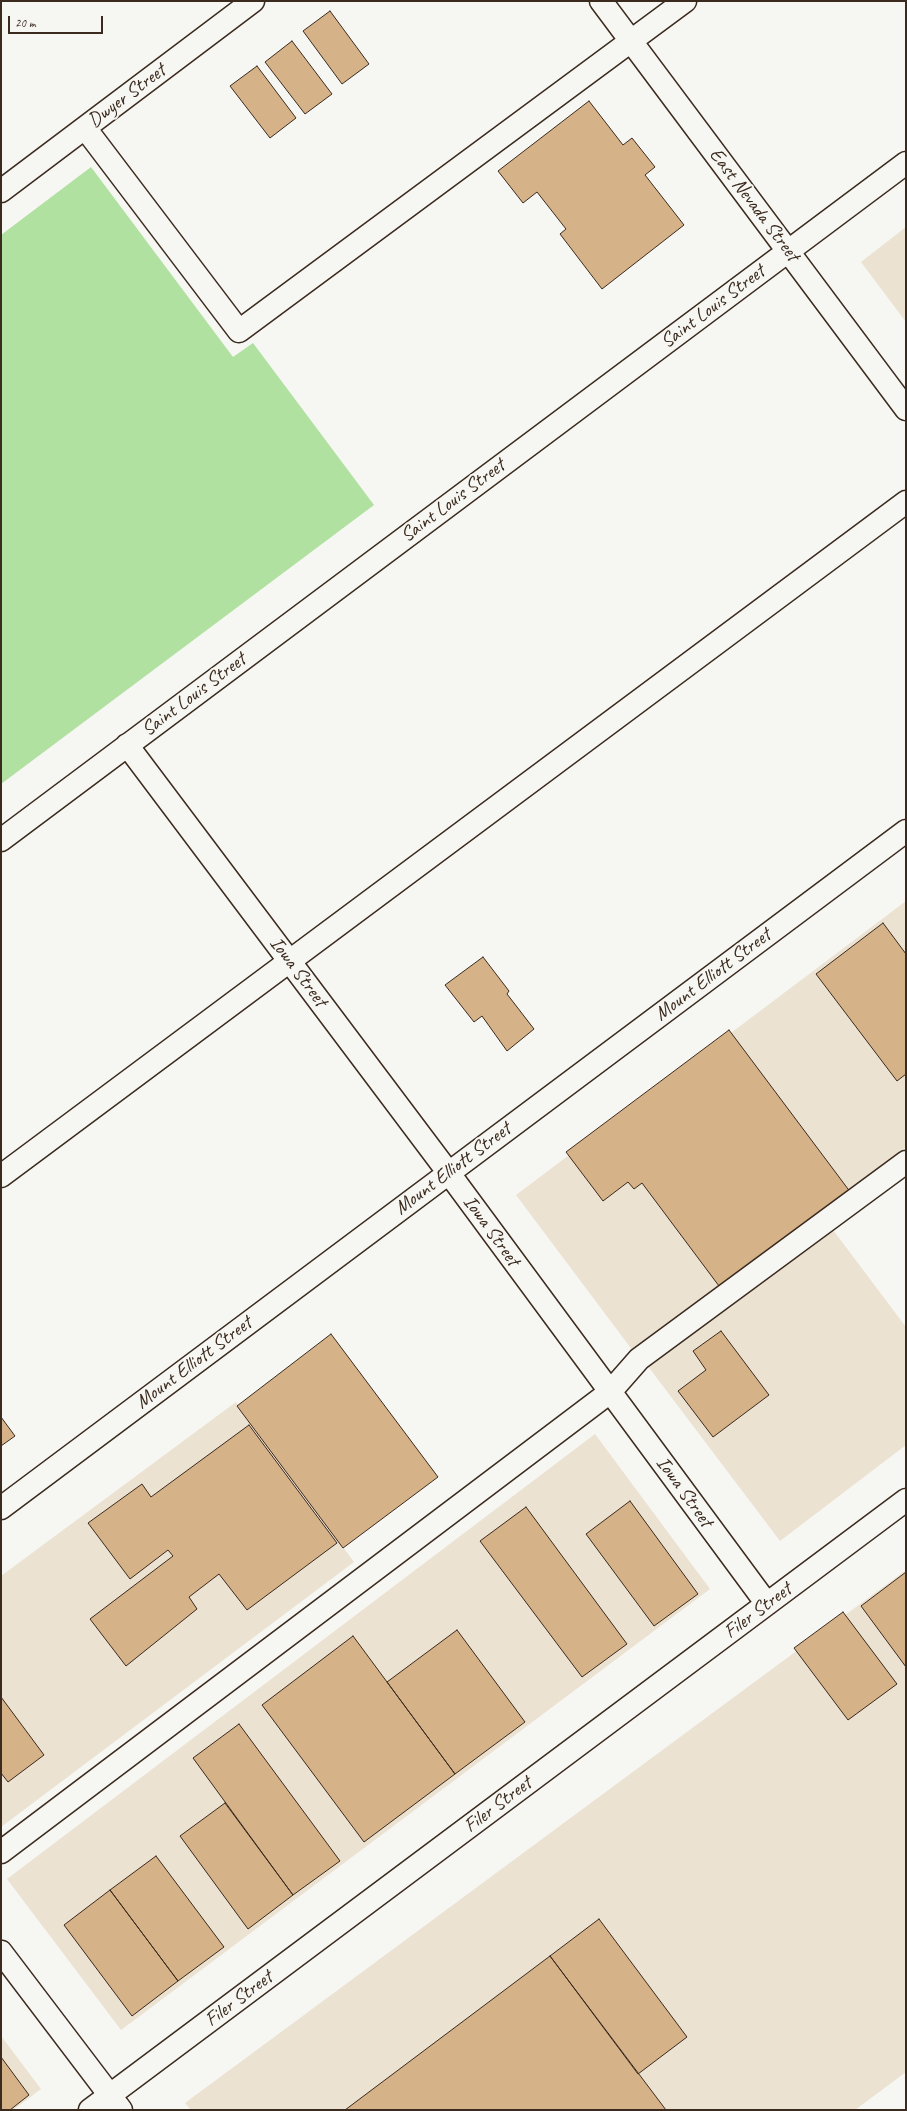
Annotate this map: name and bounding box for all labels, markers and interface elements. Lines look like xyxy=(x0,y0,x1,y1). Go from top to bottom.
scale bar xyxy=(10,8,105,34)
text: 20 m xyxy=(15,15,35,31)
street label: Dwyer Street xyxy=(83,59,171,133)
street label: East Nevada Street xyxy=(704,144,804,266)
street label: Saint Louis Street xyxy=(656,260,770,354)
street label: Saint Louis Street xyxy=(396,454,510,548)
street label: Saint Louis Street xyxy=(137,648,251,742)
street label: Mount Elliott Street xyxy=(650,924,776,1026)
street label: Iowa Street xyxy=(264,932,332,1012)
street label: Mount Elliott Street xyxy=(390,1118,516,1220)
street label: Iowa Street xyxy=(457,1191,525,1271)
street label: Mount Elliott Street xyxy=(131,1312,257,1414)
street label: Iowa Street xyxy=(650,1452,718,1532)
street label: Filer Street xyxy=(719,1578,797,1644)
street label: Filer Street xyxy=(459,1772,537,1838)
street label: Filer Street xyxy=(200,1966,278,2032)

